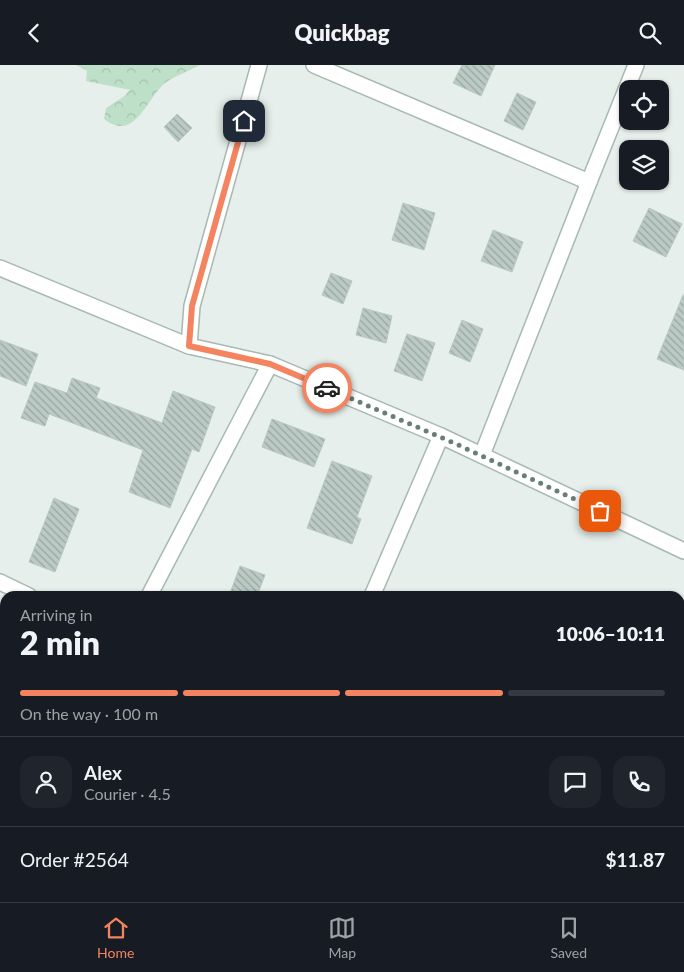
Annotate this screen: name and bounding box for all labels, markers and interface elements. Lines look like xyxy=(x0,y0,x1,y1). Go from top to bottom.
icon: back xyxy=(20,19,48,47)
text: Quickbag xyxy=(294,19,390,46)
icon: search xyxy=(636,19,664,47)
map controls xyxy=(619,80,669,190)
button: locate xyxy=(619,80,669,130)
pin xyxy=(223,100,265,142)
icon: home xyxy=(230,107,258,135)
button: layers xyxy=(619,140,669,190)
courier xyxy=(302,363,352,413)
icon: car xyxy=(313,374,341,402)
pin xyxy=(579,490,621,532)
icon: bag xyxy=(586,497,614,525)
text: Arriving in xyxy=(20,605,93,624)
text: 10:06–10:11 xyxy=(556,622,665,645)
text: 2 min xyxy=(20,623,100,662)
text: On the way · 100 m xyxy=(20,704,158,723)
button: person xyxy=(20,756,72,808)
button: chat xyxy=(549,756,601,808)
button: phone xyxy=(613,756,665,808)
text: Alex xyxy=(84,761,122,784)
text: Courier · 4.5 xyxy=(84,784,171,803)
text: Order #2564 xyxy=(20,848,129,871)
text: $11.87 xyxy=(605,848,665,871)
tab: Home xyxy=(97,914,134,961)
tab: Map xyxy=(328,914,356,961)
tab: Saved xyxy=(550,914,587,961)

